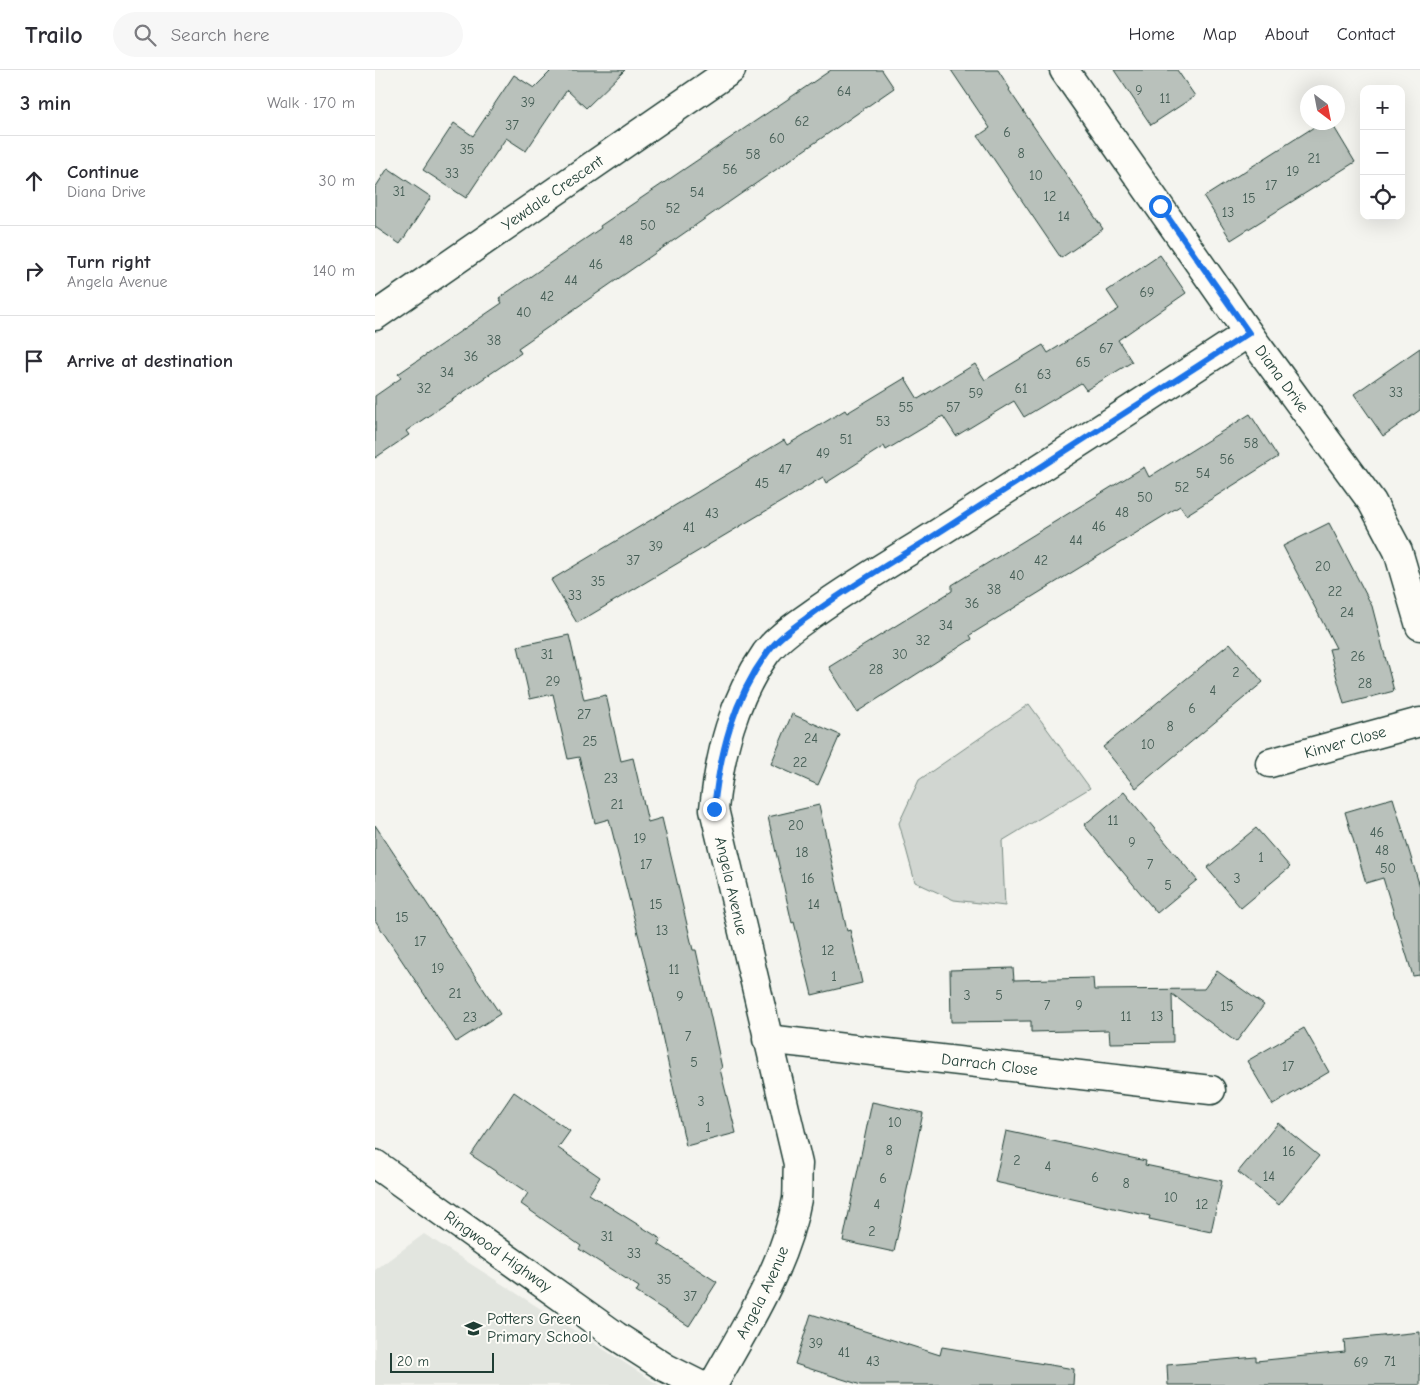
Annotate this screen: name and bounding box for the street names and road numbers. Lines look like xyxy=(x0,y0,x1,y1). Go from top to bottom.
street label: Yewdale Crescent xyxy=(499,152,607,235)
street label: Diana Drive xyxy=(1251,342,1312,416)
street label: Kinver Close xyxy=(1302,723,1388,762)
street label: Angela Avenue xyxy=(711,835,751,937)
street label: Darrach Close xyxy=(940,1050,1039,1079)
street label: Ringwood Highway xyxy=(441,1207,556,1297)
street label: Angela Avenue xyxy=(732,1244,792,1342)

